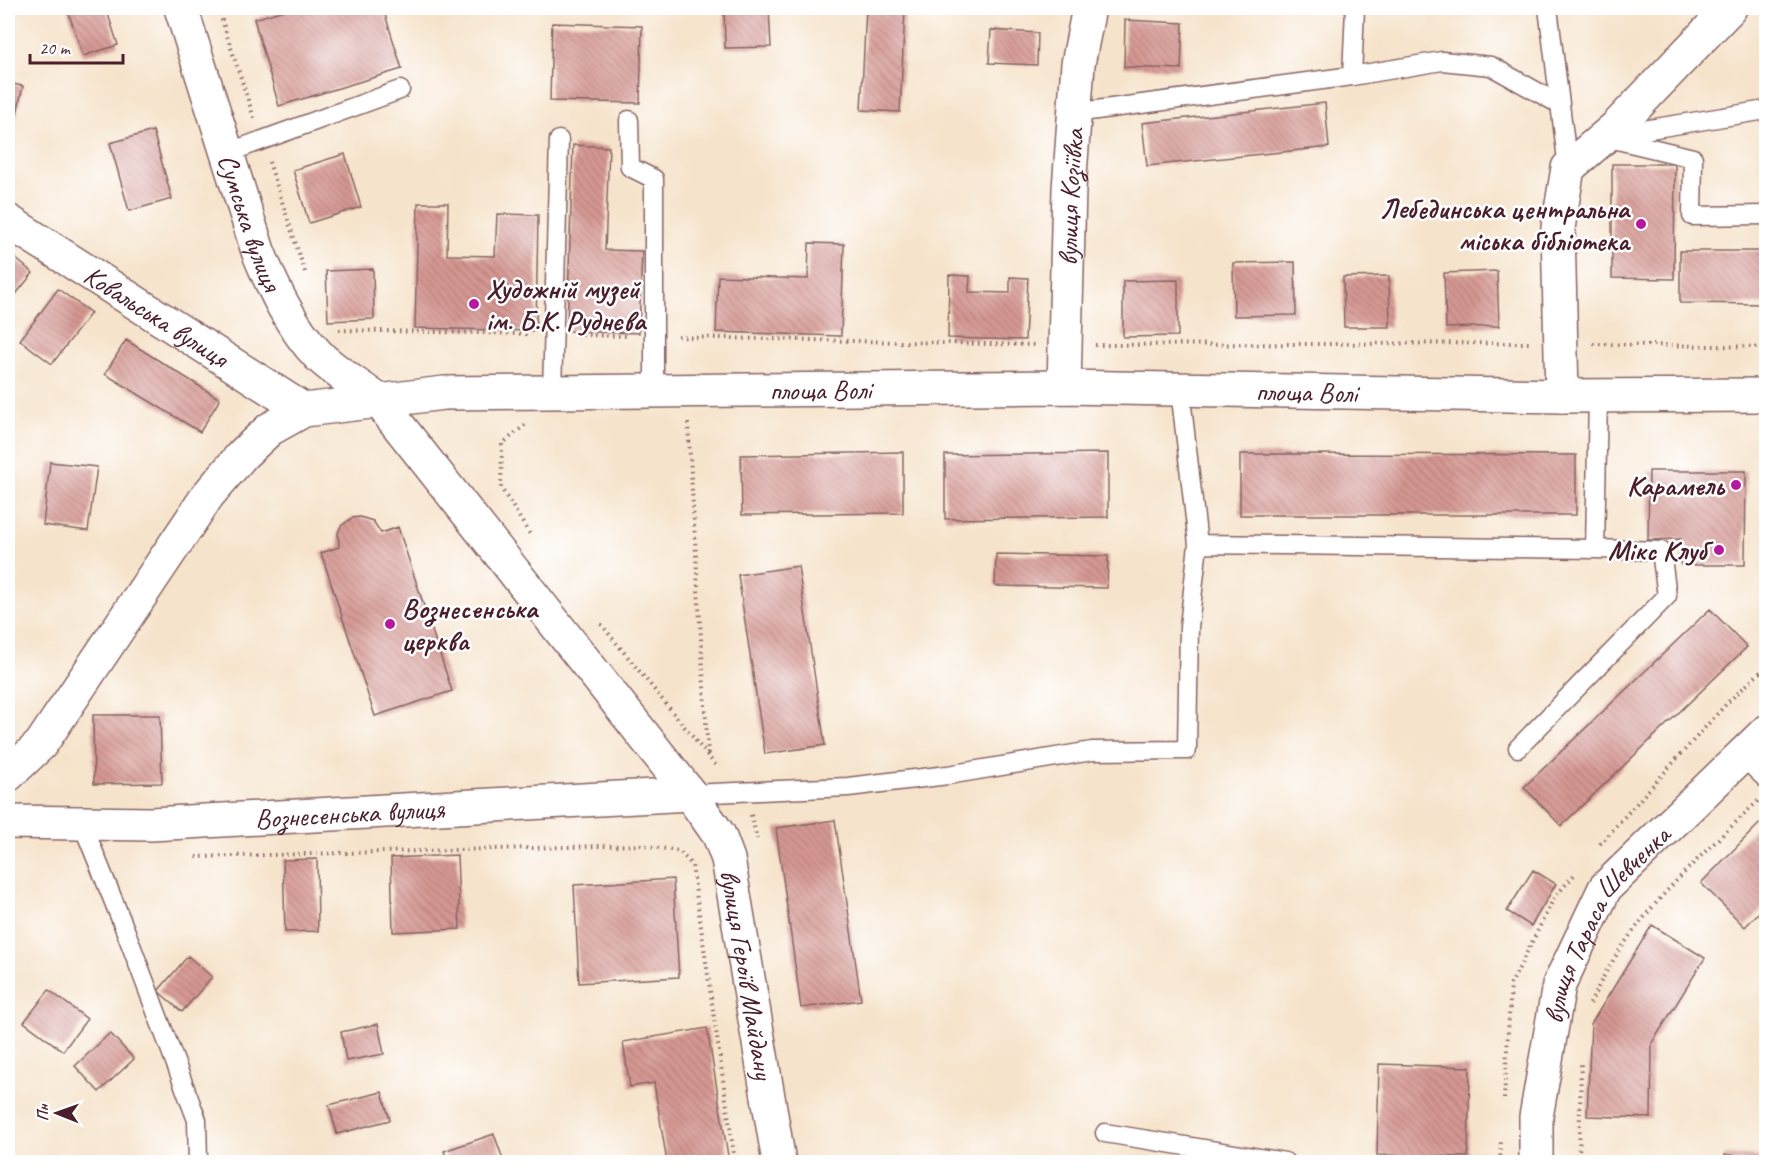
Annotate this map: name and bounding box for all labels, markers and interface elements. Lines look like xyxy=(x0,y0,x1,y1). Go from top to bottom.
scale bar xyxy=(30,27,123,65)
text: 20 m xyxy=(39,37,72,59)
street label: вулиця Козіївка xyxy=(1050,126,1091,266)
street label: Сумська вулиця xyxy=(210,150,291,298)
place label: Лебединська центральна міська бібліотека xyxy=(1380,191,1632,258)
marker: Лебединська центральна міська бібліотека xyxy=(1634,217,1648,231)
street label: Ковальська вулиця xyxy=(77,257,237,376)
place label: Художній музей ім. Б.К. Руднєва xyxy=(486,271,648,338)
marker: Художній музей ім. Б.К. Руднєва xyxy=(467,297,481,311)
street label: площа Волі xyxy=(769,372,875,408)
street label: площа Волі xyxy=(1255,373,1362,410)
place label: Карамель xyxy=(1627,468,1726,503)
marker: Карамель xyxy=(1729,478,1743,492)
place label: Мікс Клуб xyxy=(1608,533,1714,568)
marker: Мікс Клуб xyxy=(1712,543,1726,557)
place label: Вознесенська церква xyxy=(402,591,540,658)
marker: Вознесенська церква xyxy=(383,617,397,631)
street label: Вознесенська вулиця xyxy=(254,791,446,836)
street label: вулиця Тараса Шевченка xyxy=(1536,816,1679,1026)
street label: вулиця Героїв Майдану xyxy=(712,867,782,1084)
north arrow xyxy=(27,1083,87,1143)
text: Пн xyxy=(33,1103,53,1121)

